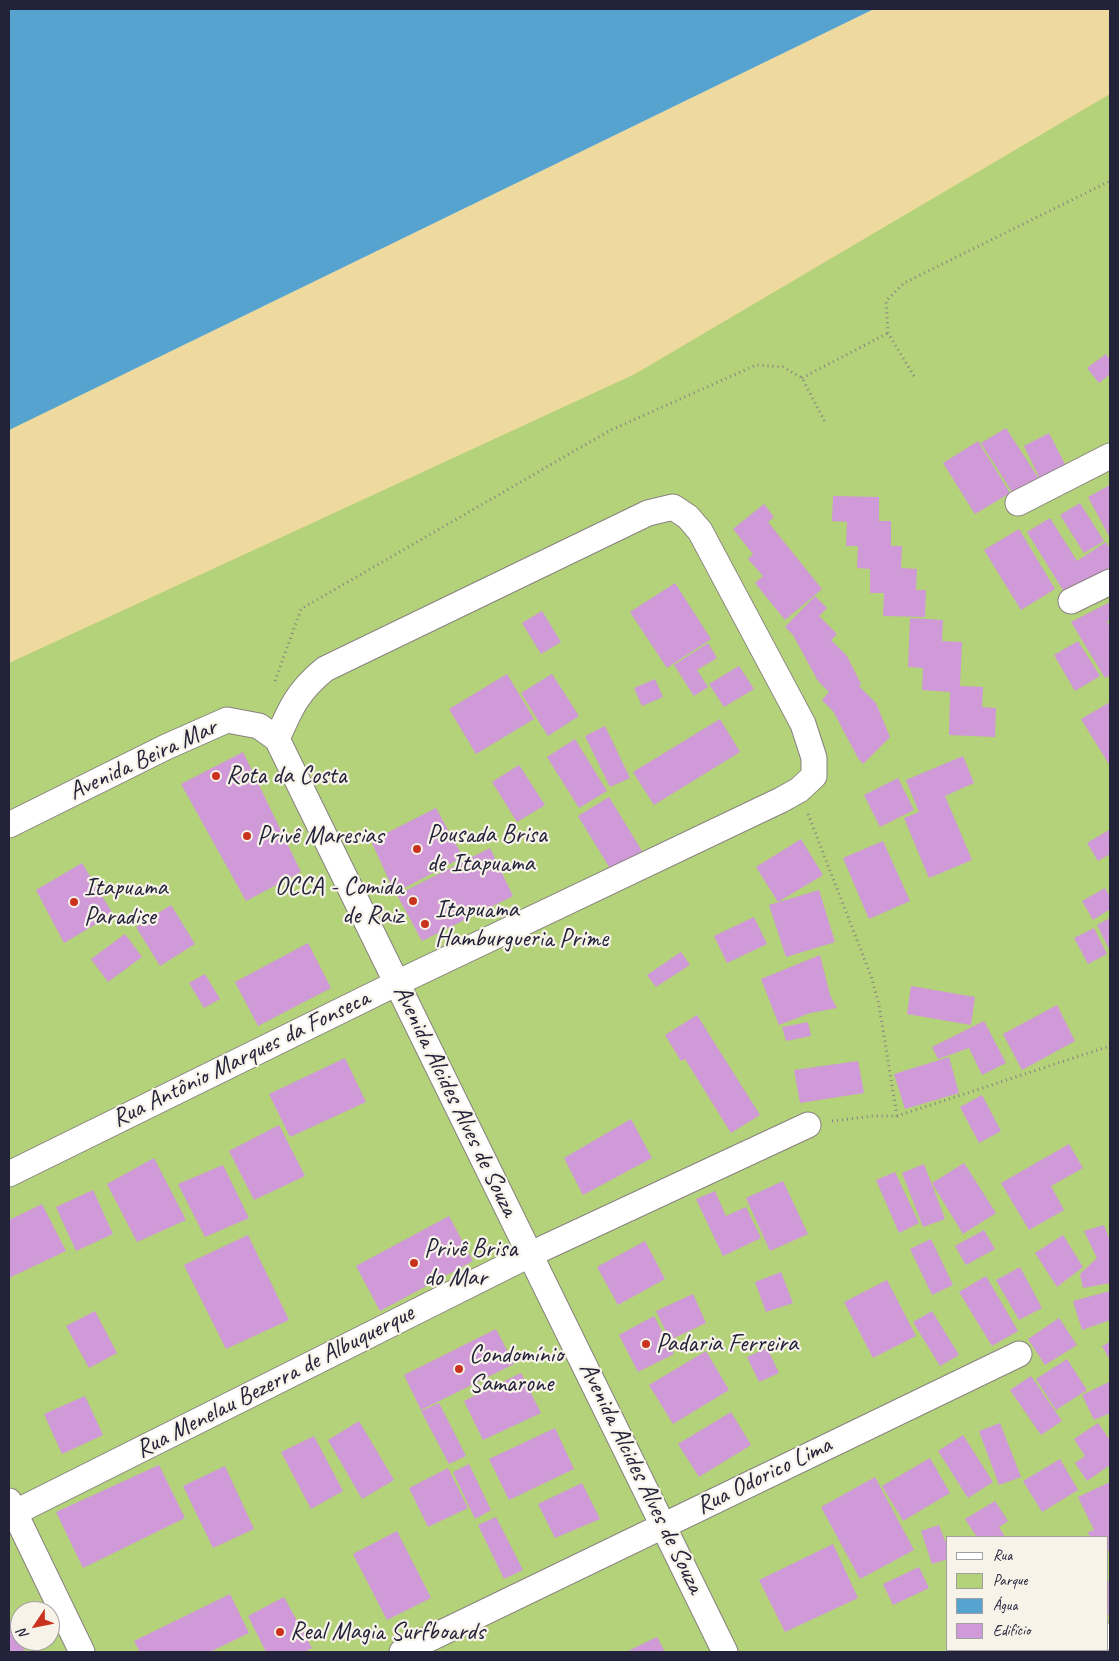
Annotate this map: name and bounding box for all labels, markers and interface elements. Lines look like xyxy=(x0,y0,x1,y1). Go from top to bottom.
street label: Avenida Beira Mar xyxy=(64,713,222,807)
place label: Rota da Costa xyxy=(226,761,347,791)
marker: Rota da Costa xyxy=(210,770,222,782)
place label: Pousada Brisa de Itapuama xyxy=(427,820,547,879)
place label: Privê Maresias xyxy=(257,821,384,851)
marker: Privê Maresias xyxy=(241,830,253,842)
marker: Pousada Brisa de Itapuama xyxy=(411,843,423,855)
place label: OCCA - Comida de Raiz xyxy=(275,872,403,931)
place label: Itapuama Paradise xyxy=(84,873,167,932)
marker: OCCA - Comida de Raiz xyxy=(407,895,419,907)
place label: Itapuama Hamburgueria Prime xyxy=(435,895,608,954)
marker: Itapuama Paradise xyxy=(68,896,80,908)
marker: Itapuama Hamburgueria Prime xyxy=(419,918,431,930)
street label: Avenida Alcides Alves de Souza xyxy=(386,981,524,1221)
street label: Rua Antônio Marques da Fonseca xyxy=(107,984,375,1134)
place label: Privê Brisa do Mar xyxy=(424,1234,517,1293)
marker: Privê Brisa do Mar xyxy=(408,1257,420,1269)
street label: Rua Menelau Bezerra de Albuquerque xyxy=(131,1299,419,1465)
place label: Padaria Ferreira xyxy=(656,1329,798,1359)
marker: Padaria Ferreira xyxy=(640,1338,652,1350)
place label: Condomínio Samarone xyxy=(469,1340,563,1399)
street label: Avenida Alcides Alves de Souza xyxy=(572,1358,710,1598)
marker: Condomínio Samarone xyxy=(453,1363,465,1375)
street label: Rua Odorico Lima xyxy=(692,1430,836,1522)
legend xyxy=(946,1536,1109,1651)
text: Rua xyxy=(993,1546,1012,1565)
text: Parque xyxy=(993,1571,1027,1590)
text: Água xyxy=(993,1596,1017,1615)
north arrow xyxy=(10,1601,60,1651)
place label: Real Magia Surfboards xyxy=(290,1617,485,1647)
text: Edifício xyxy=(993,1621,1030,1640)
text: N xyxy=(14,1626,32,1642)
marker: Real Magia Surfboards xyxy=(274,1626,286,1638)

